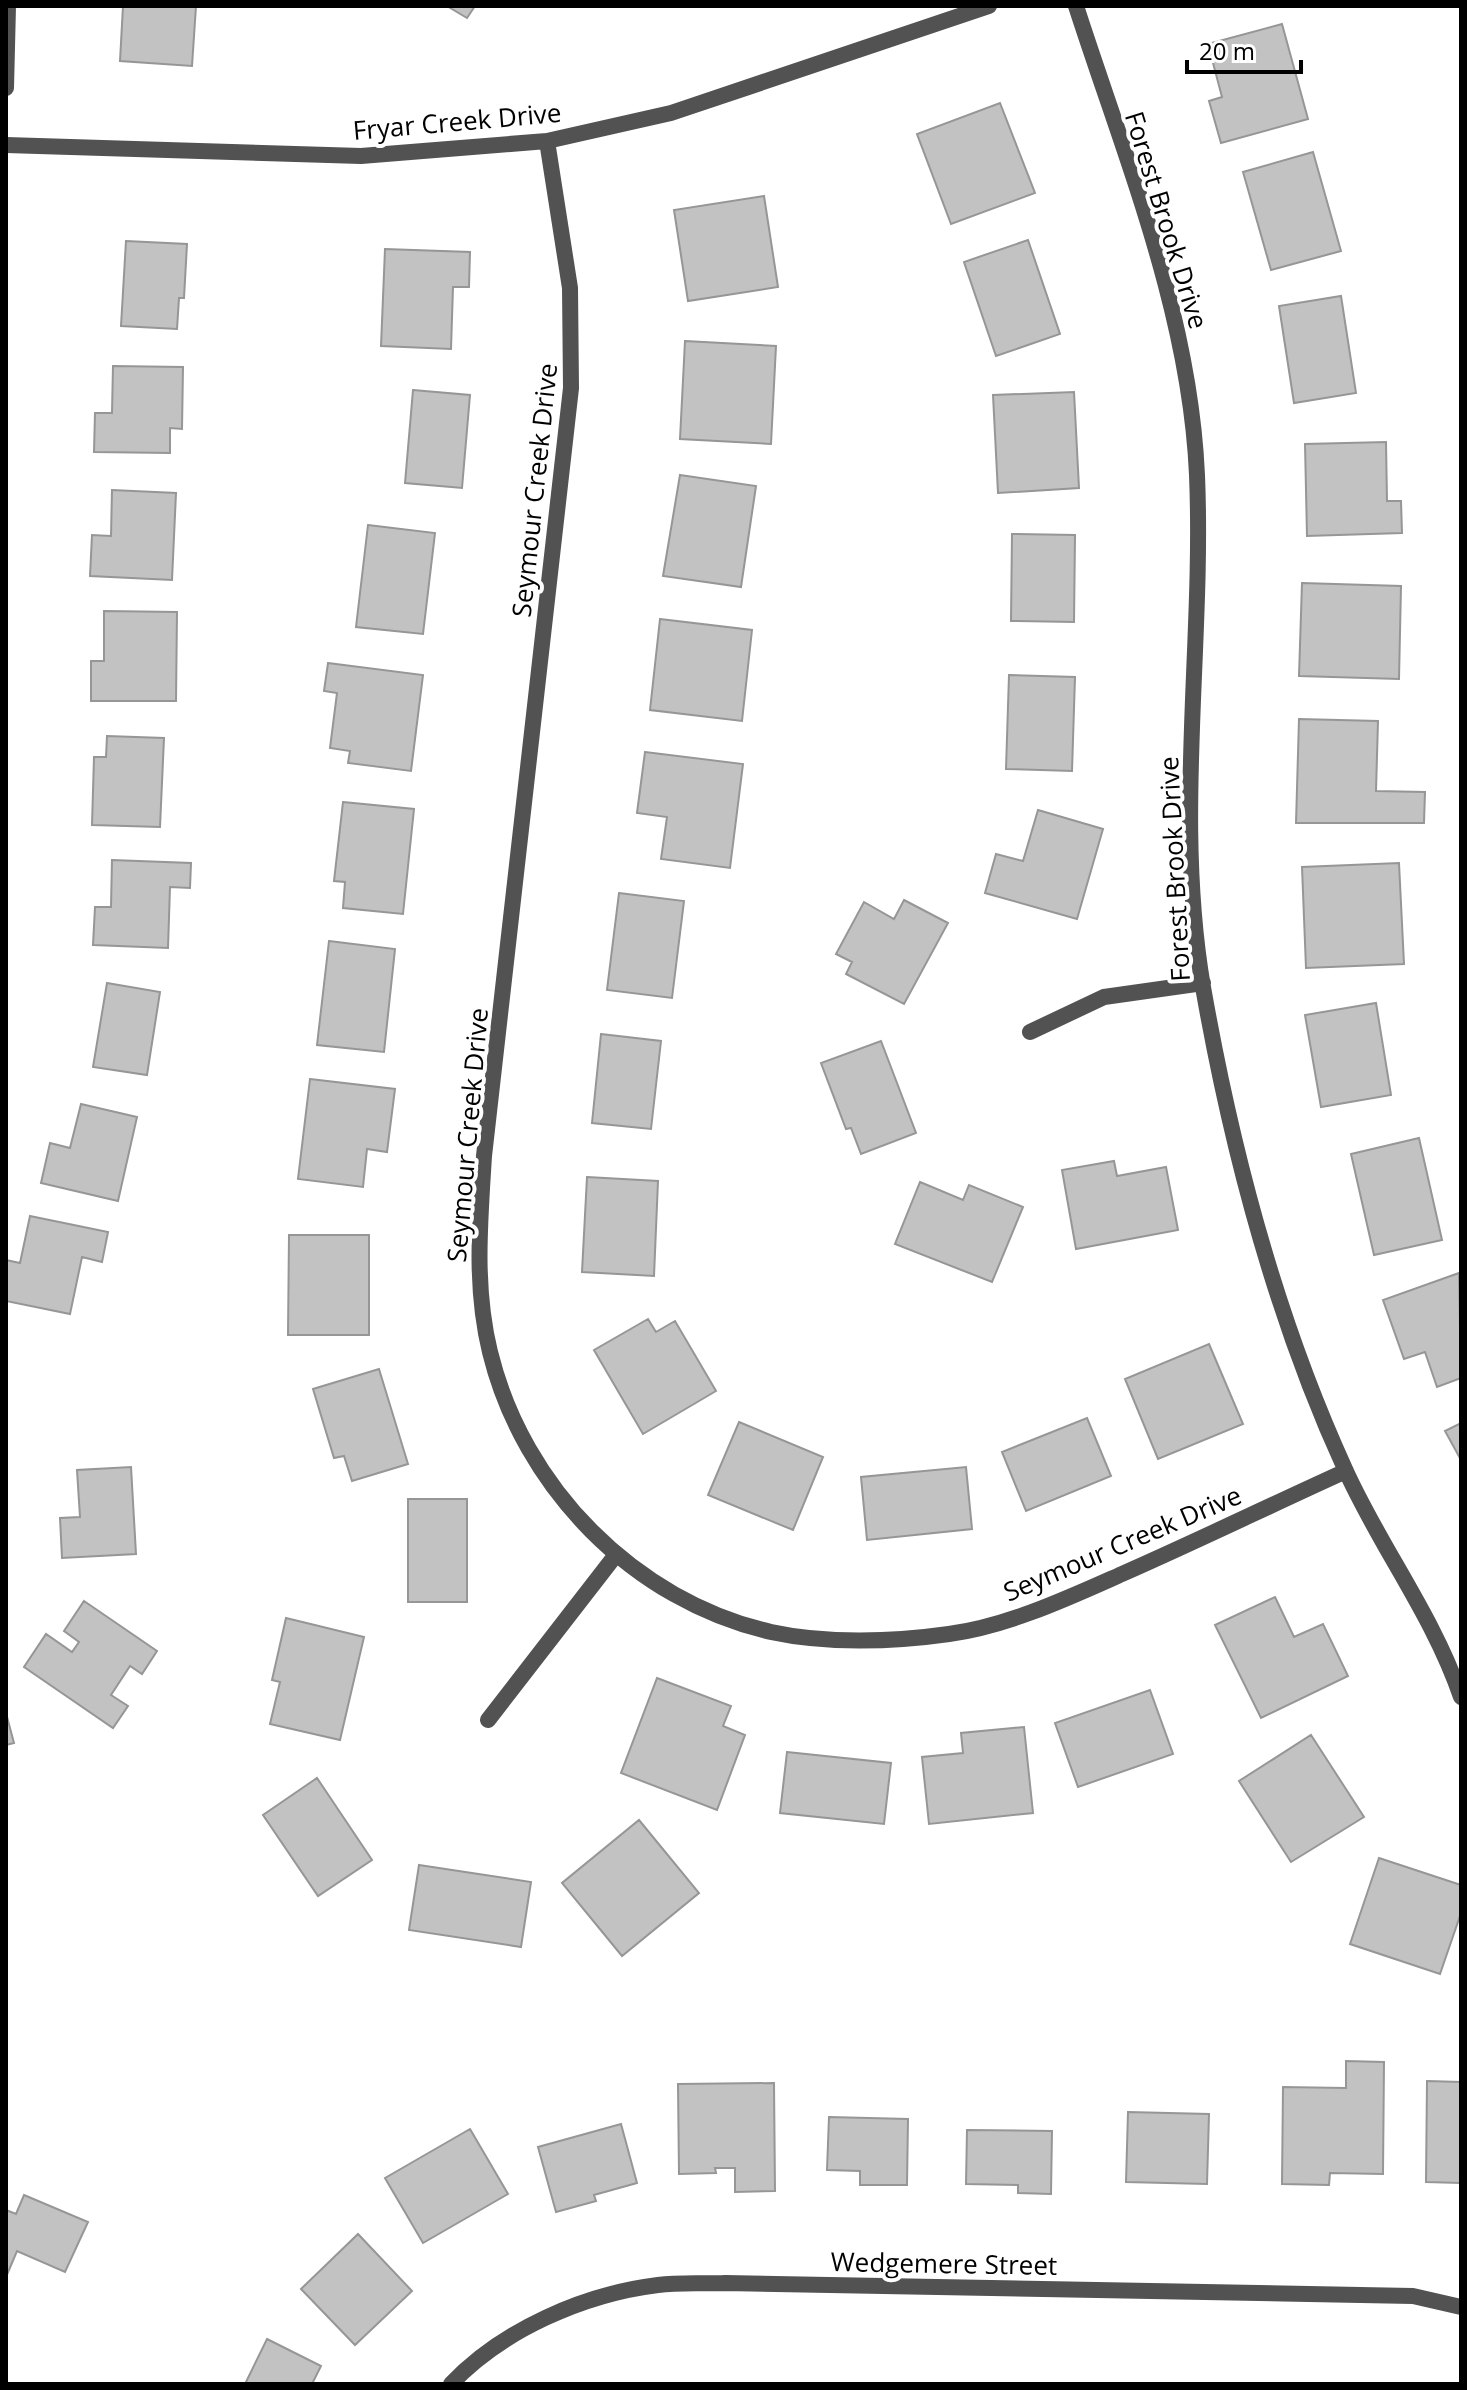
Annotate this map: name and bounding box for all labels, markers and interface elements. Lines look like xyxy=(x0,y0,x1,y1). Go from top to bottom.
scale bar xyxy=(1187,24,1301,74)
text: 20 m xyxy=(1199,34,1255,67)
street label: Fryar Creek Drive xyxy=(351,94,563,148)
street label: Forest Brook Drive xyxy=(1117,107,1217,333)
street label: Seymour Creek Drive xyxy=(503,361,565,619)
street label: Forest Brook Drive xyxy=(1150,755,1198,983)
street label: Seymour Creek Drive xyxy=(438,1006,496,1264)
street label: Seymour Creek Drive xyxy=(998,1477,1246,1609)
street label: Wedgemere Street xyxy=(830,2243,1058,2283)

